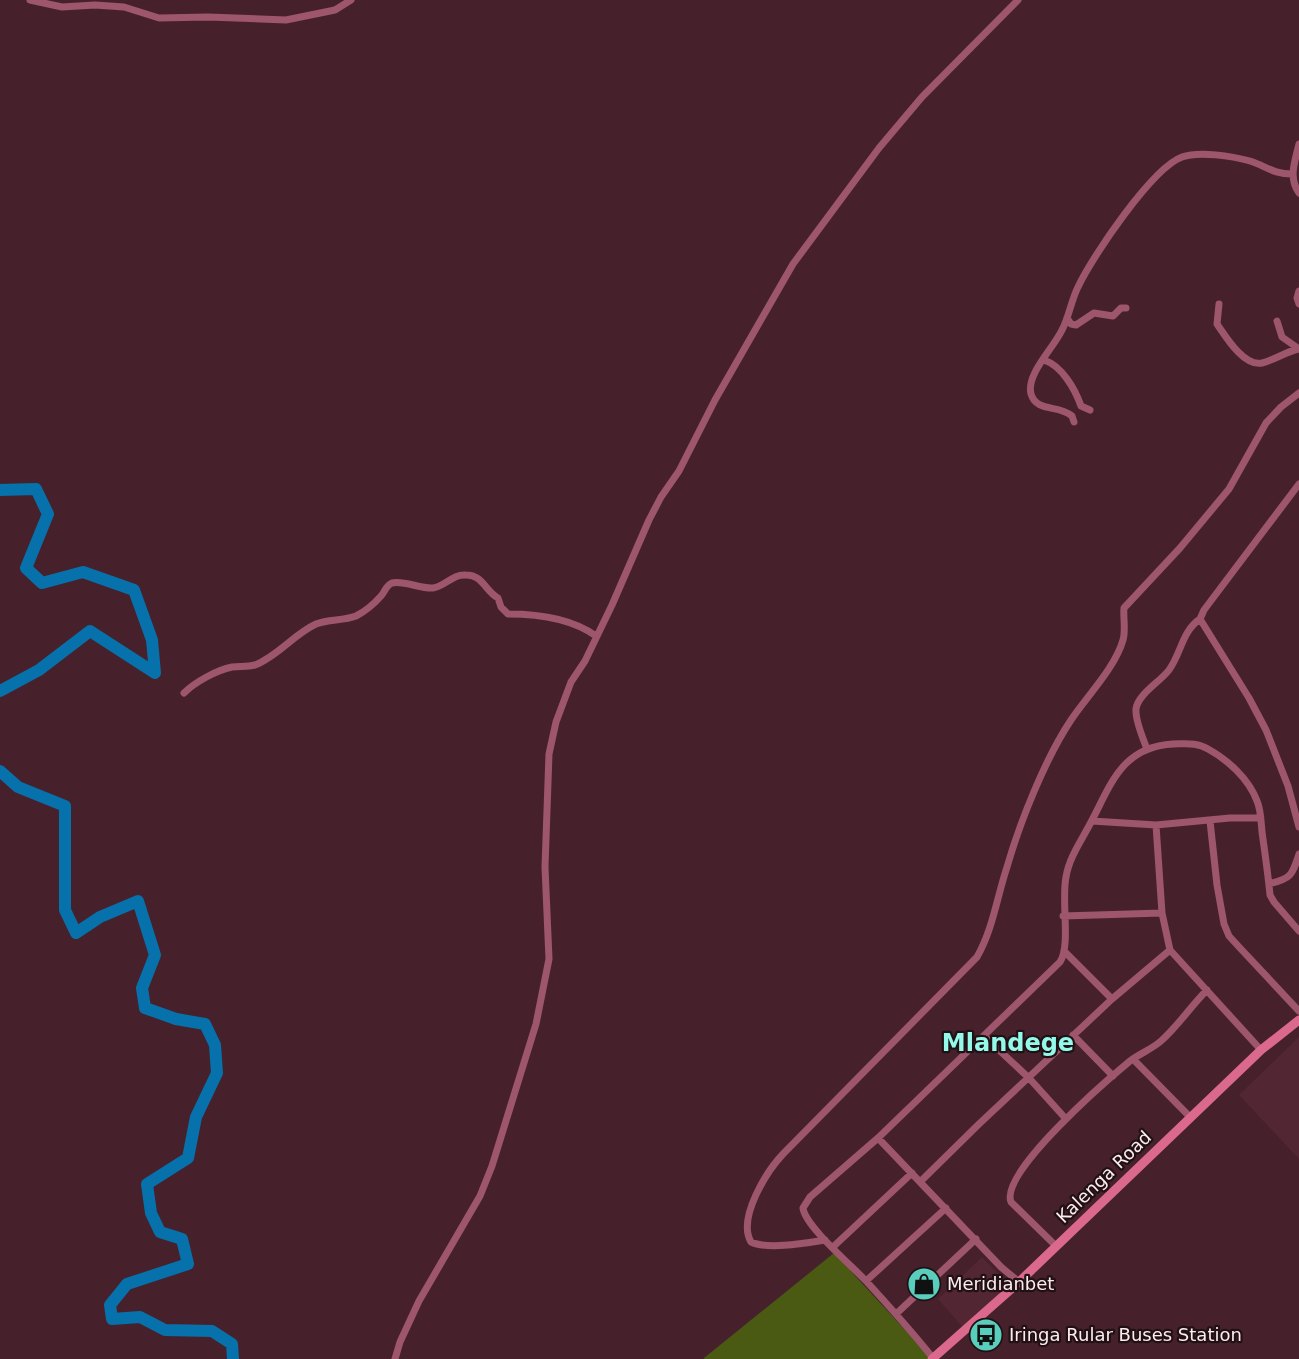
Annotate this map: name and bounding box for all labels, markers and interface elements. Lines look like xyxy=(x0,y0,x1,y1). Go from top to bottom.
district label: Mlandege xyxy=(942,1029,1074,1057)
street label: Kalenga Road xyxy=(1052,1126,1155,1227)
shop icon: Meridianbet xyxy=(906,1266,942,1302)
place label: Meridianbet xyxy=(947,1273,1054,1294)
bus stop icon: Iringa Rular Buses Station xyxy=(968,1317,1004,1353)
place label: Iringa Rular Buses Station xyxy=(1009,1324,1242,1345)

